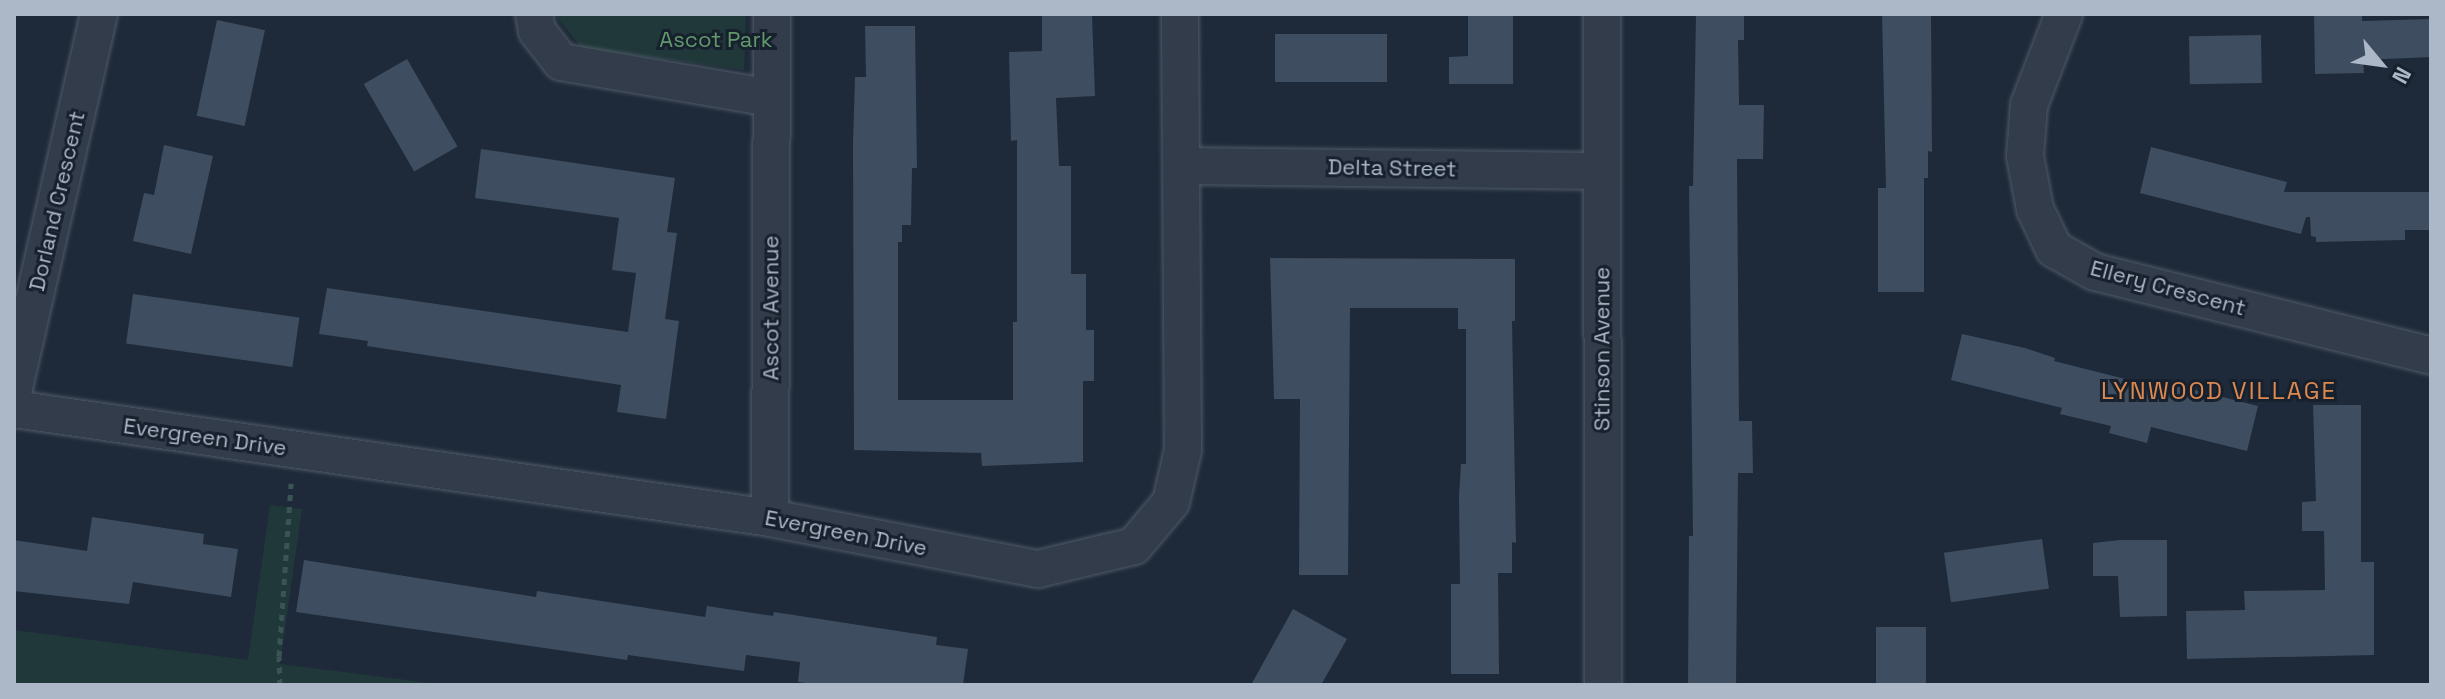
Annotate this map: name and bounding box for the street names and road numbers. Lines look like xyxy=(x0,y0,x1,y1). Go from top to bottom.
street label: Dorland Crescent xyxy=(23,108,91,294)
street label: Delta Street xyxy=(1327,154,1457,182)
street label: Ascot Avenue xyxy=(758,235,784,381)
street label: Ellery Crescent xyxy=(2087,255,2249,321)
street label: Stinson Avenue xyxy=(1589,267,1615,431)
street label: Evergreen Drive xyxy=(122,412,288,462)
street label: Evergreen Drive xyxy=(763,504,929,562)

